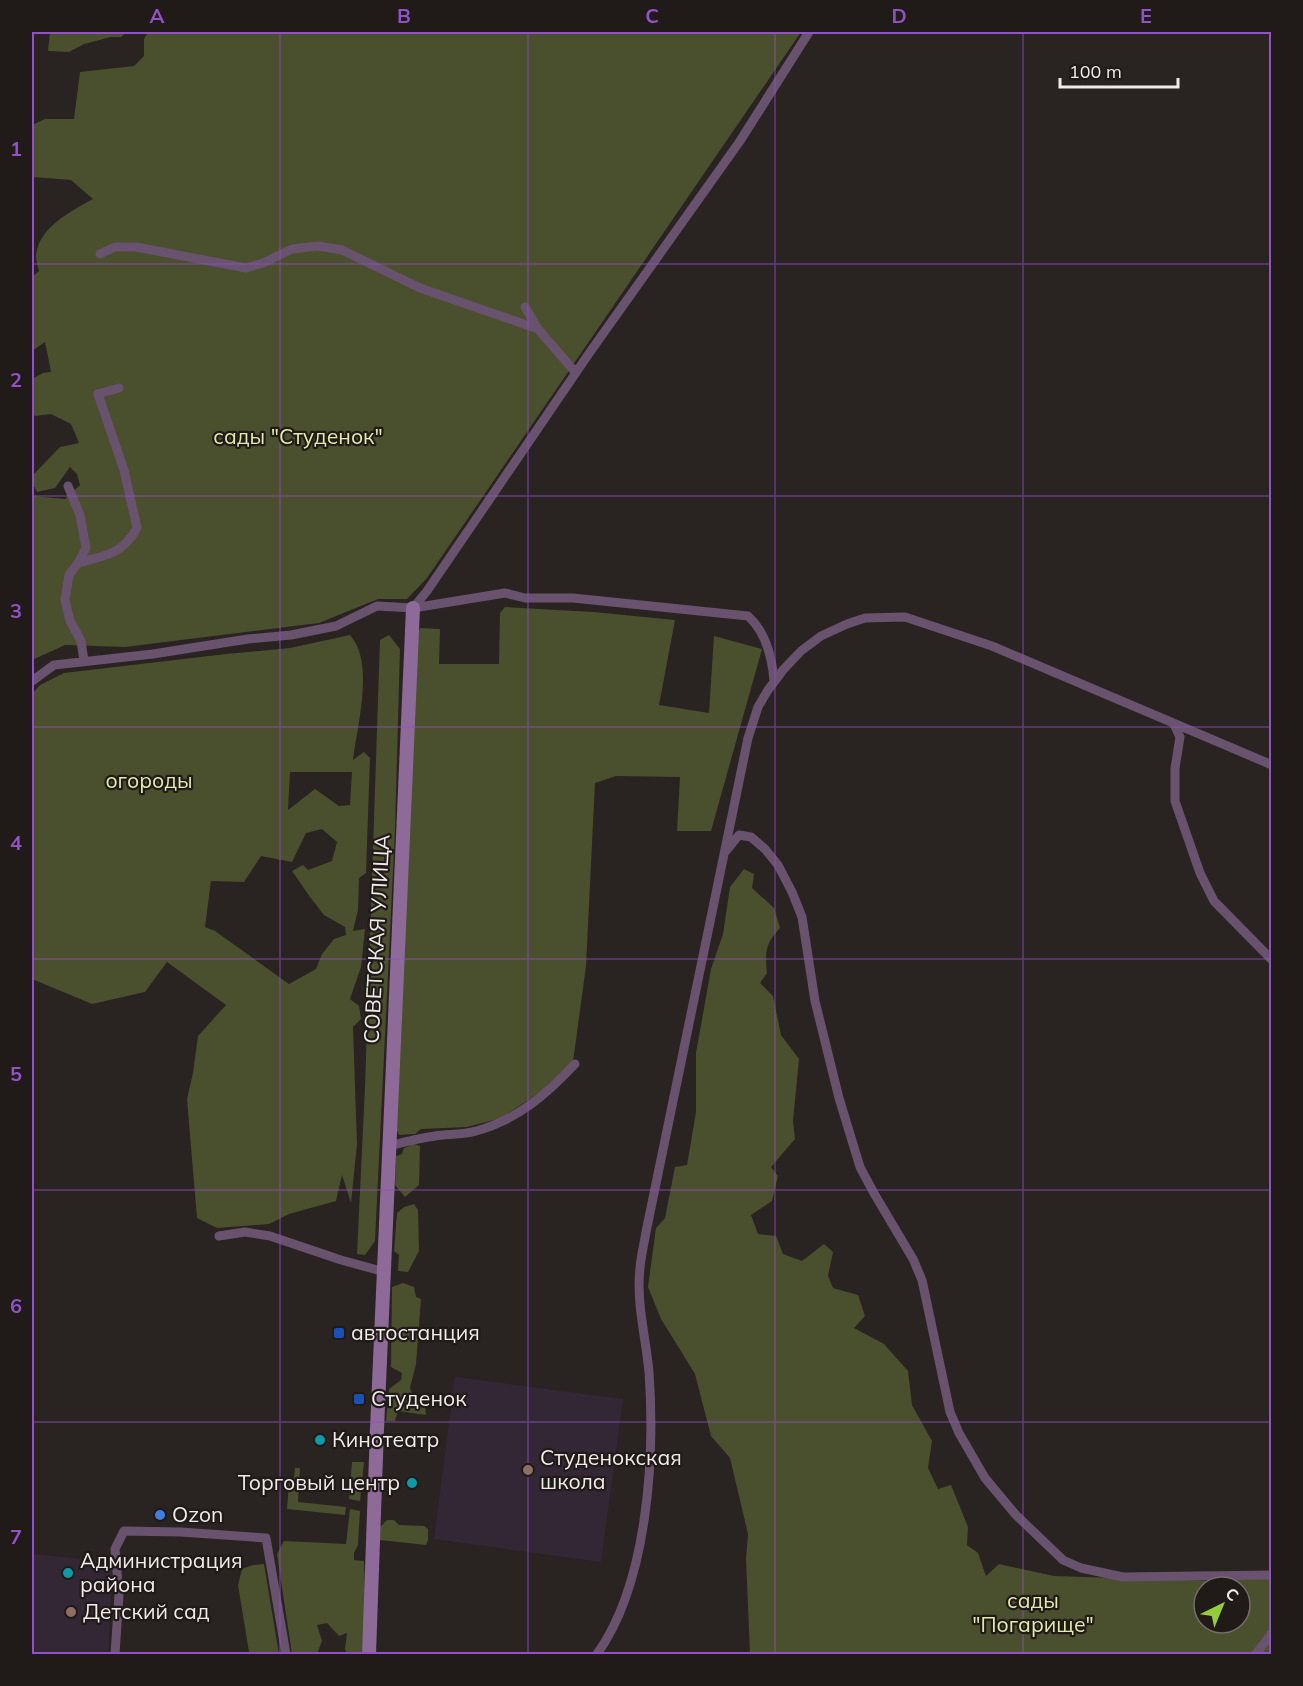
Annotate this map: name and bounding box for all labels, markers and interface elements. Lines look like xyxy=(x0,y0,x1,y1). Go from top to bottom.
text: A xyxy=(150,3,165,28)
text: B xyxy=(397,3,411,28)
text: C xyxy=(645,3,659,28)
text: D xyxy=(891,3,907,28)
text: E xyxy=(1140,3,1152,28)
scale bar xyxy=(1060,51,1178,89)
text: 100 m xyxy=(1069,60,1122,83)
text: 1 xyxy=(10,136,22,161)
text: 2 xyxy=(10,367,22,392)
park label: сады "Студенок" xyxy=(213,423,383,449)
text: 3 xyxy=(10,598,22,623)
park label: огороды xyxy=(105,767,193,793)
text: 4 xyxy=(10,830,22,855)
street label: СОВЕТСКАЯ УЛИЦА xyxy=(358,833,394,1044)
text: 5 xyxy=(10,1061,22,1086)
text: 6 xyxy=(10,1293,22,1318)
place label: автостанция xyxy=(351,1319,480,1345)
marker: автостанция xyxy=(332,1326,346,1340)
place label: Студенок xyxy=(371,1385,467,1411)
marker: Студенок xyxy=(352,1392,366,1406)
place label: Кинотеатр xyxy=(332,1426,439,1452)
marker: Кинотеатр xyxy=(313,1433,327,1447)
place label: Студенокская школа xyxy=(540,1444,682,1494)
marker: Студенокская школа xyxy=(521,1463,535,1477)
place label: Торговый центр xyxy=(238,1469,400,1495)
marker: Торговый центр xyxy=(405,1476,419,1490)
place label: Ozon xyxy=(172,1501,223,1527)
marker: Ozon xyxy=(153,1508,167,1522)
text: 7 xyxy=(10,1524,22,1549)
place label: Администрация района xyxy=(80,1547,243,1597)
marker: Администрация района xyxy=(61,1566,75,1580)
north arrow xyxy=(1192,1575,1252,1635)
text: С xyxy=(1221,1583,1243,1605)
park label: сады "Погарище" xyxy=(972,1587,1094,1637)
place label: Детский сад xyxy=(83,1598,210,1624)
marker: Детский сад xyxy=(64,1605,78,1619)

